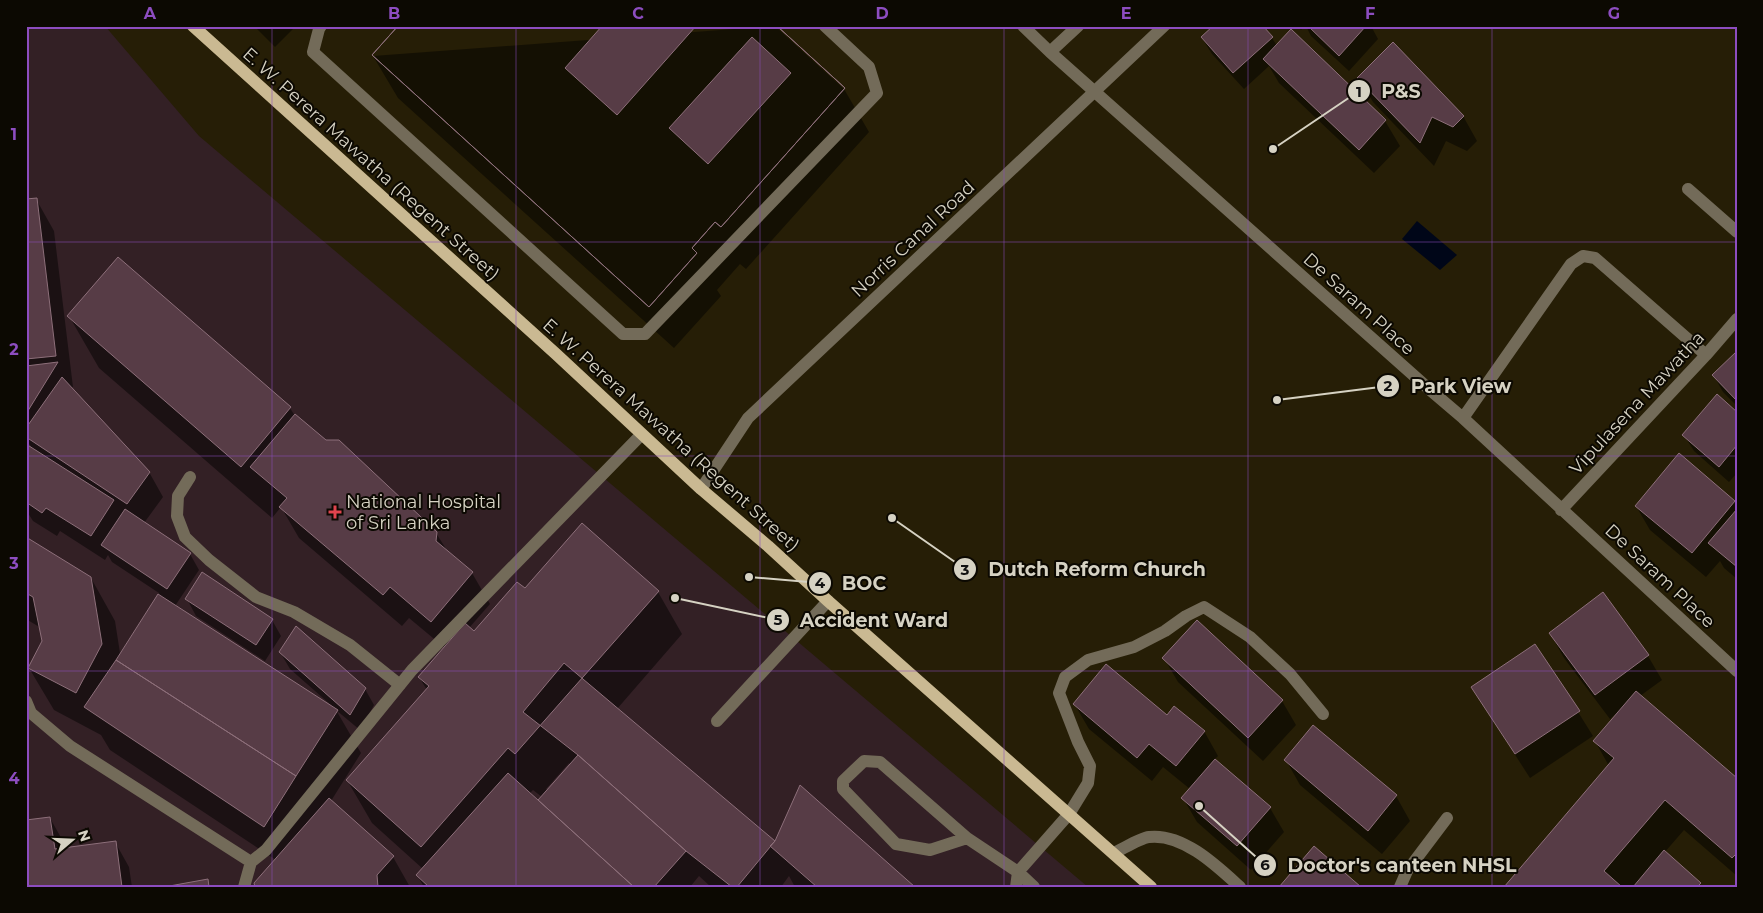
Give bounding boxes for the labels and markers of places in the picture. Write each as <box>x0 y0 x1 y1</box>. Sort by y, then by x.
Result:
callout: P&S <box>1346 74 1431 108</box>
callout: Park View <box>1375 369 1521 403</box>
place label: National Hospital of Sri Lanka <box>346 491 501 534</box>
marker: National Hospital of Sri Lanka <box>328 505 342 519</box>
callout: Dutch Reform Church <box>953 552 1216 586</box>
callout: BOC <box>807 566 896 600</box>
callout: Accident Ward <box>765 603 959 637</box>
callout: Doctor's canteen NHSL <box>1253 848 1526 882</box>

